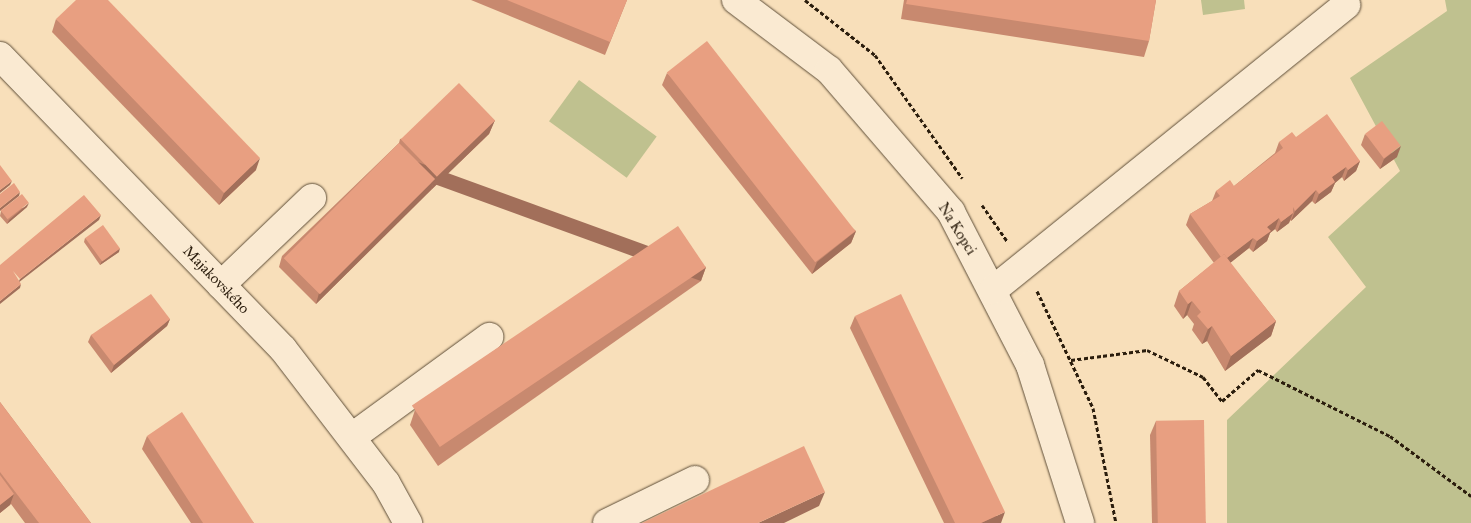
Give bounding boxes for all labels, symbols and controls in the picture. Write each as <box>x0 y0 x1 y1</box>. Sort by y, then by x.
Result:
street label: Na Kopci <box>934 200 980 258</box>
street label: Majakovského <box>179 242 253 318</box>

